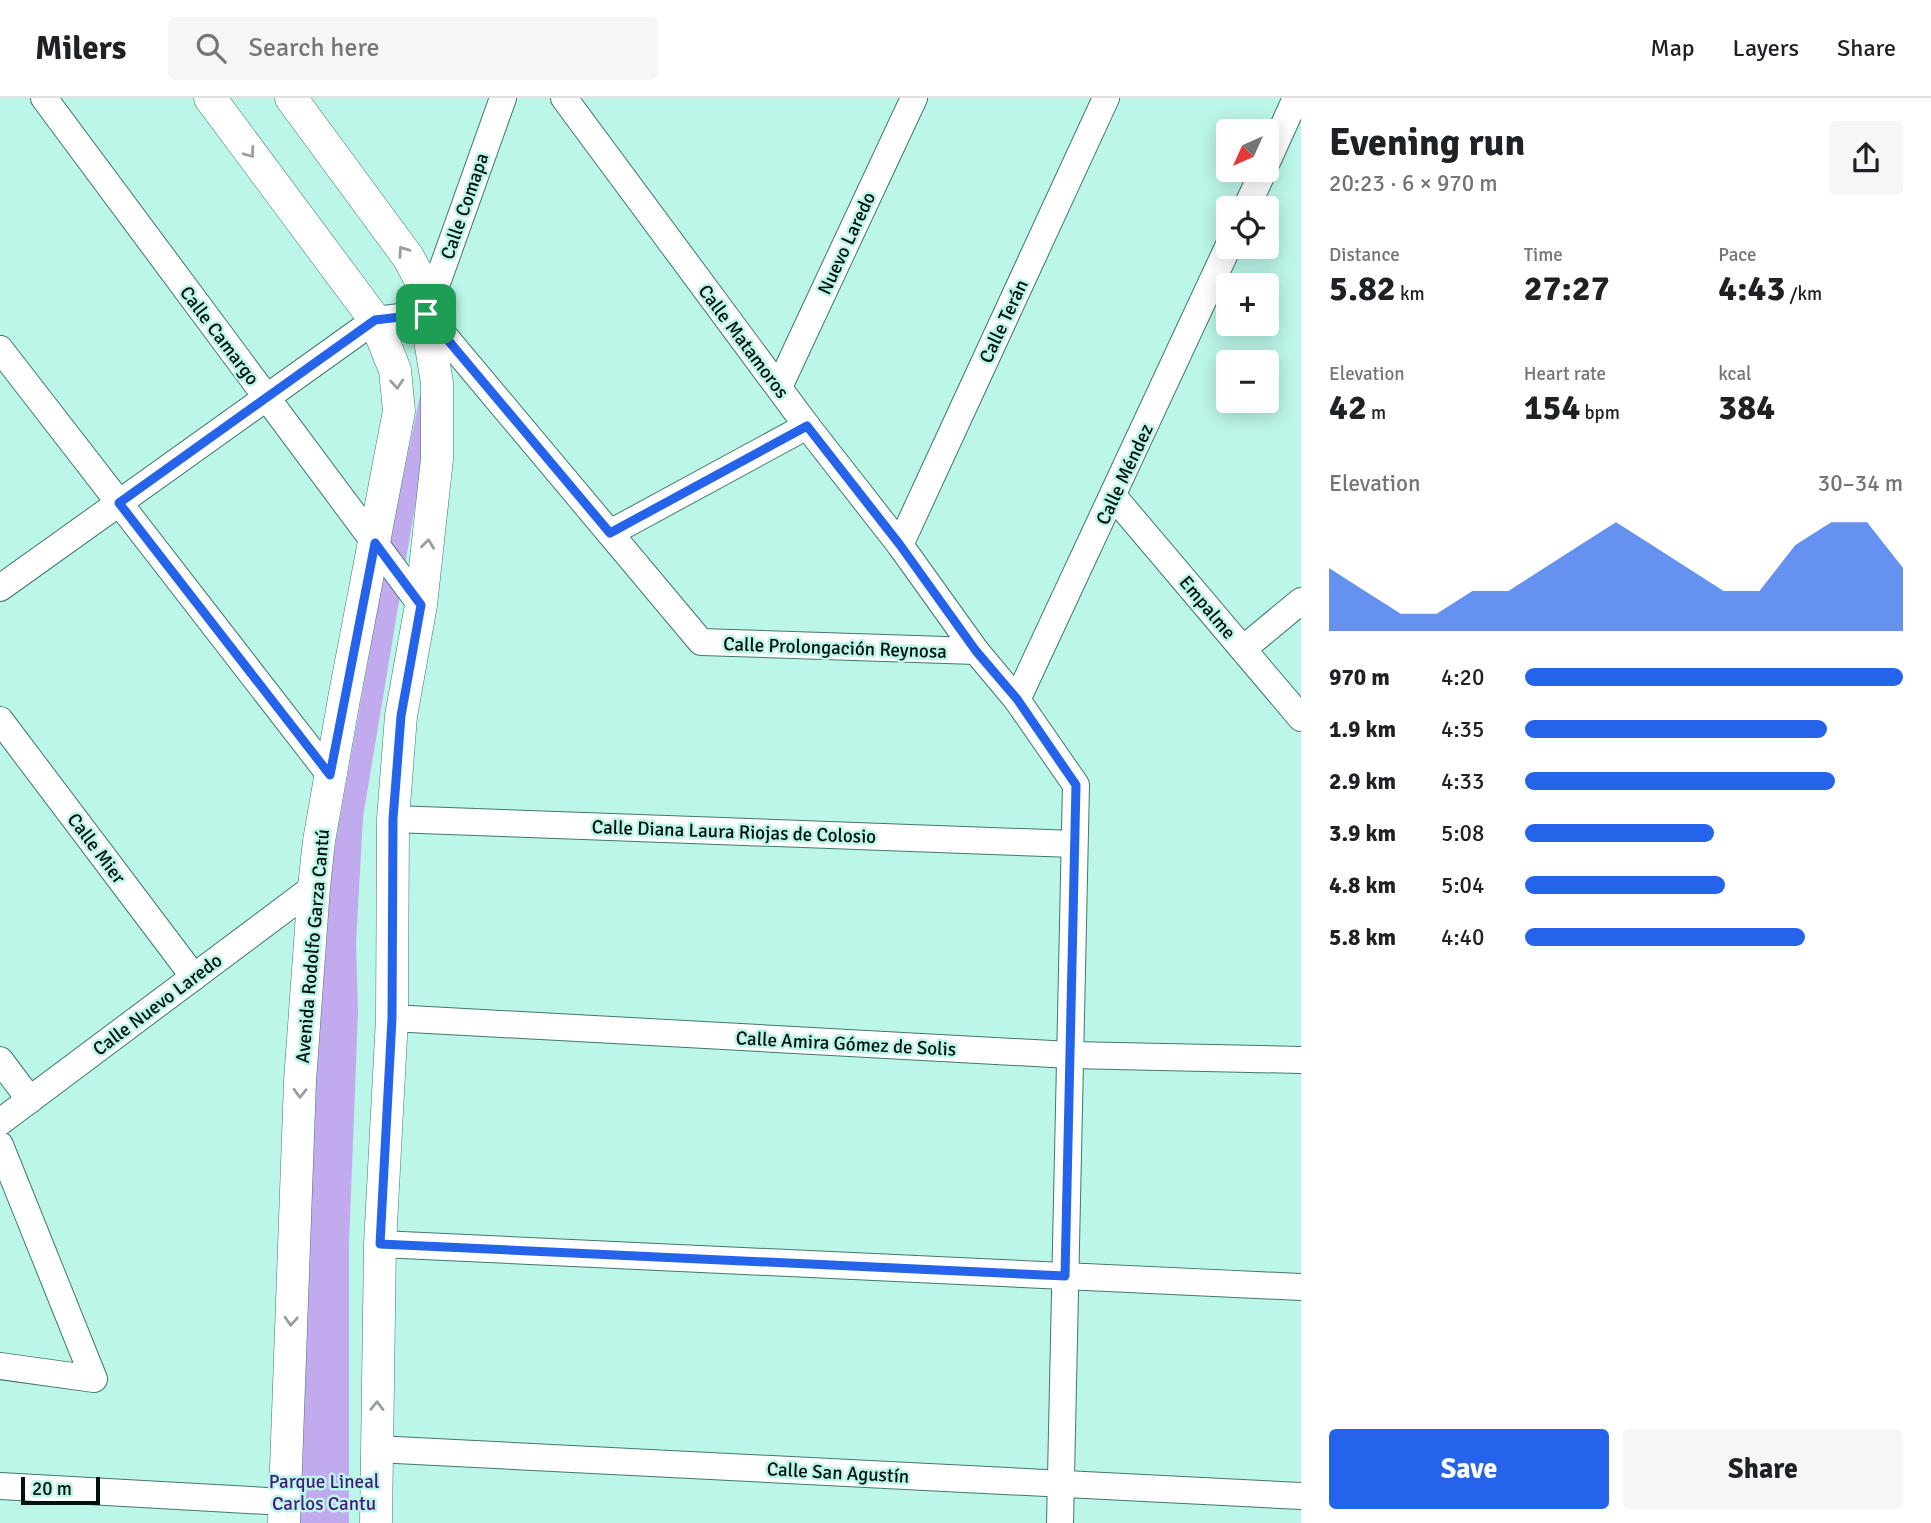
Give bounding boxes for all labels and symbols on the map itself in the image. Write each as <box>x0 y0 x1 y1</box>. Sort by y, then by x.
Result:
north arrow <box>1216 119 1279 182</box>
one-way arrow <box>242 145 255 158</box>
street label: Calle Comapa <box>436 150 494 263</box>
street label: Nuevo Laredo <box>813 188 881 299</box>
one-way arrow <box>399 246 411 259</box>
street label: Calle Terán <box>974 276 1034 367</box>
street label: Calle Matamoros <box>693 280 794 403</box>
street label: Calle Camargo <box>174 281 264 390</box>
pin <box>396 284 456 344</box>
one-way arrow <box>389 379 404 390</box>
street label: Calle Méndez <box>1091 420 1159 529</box>
one-way arrow <box>420 538 435 550</box>
street label: Empalme <box>1174 571 1241 644</box>
street label: Calle Prolongación Reynosa <box>723 632 947 664</box>
street label: Calle Mier <box>62 808 131 889</box>
street label: Calle Diana Laura Riojas de Colosio <box>591 815 877 849</box>
street label: Avenida Rodolfo Garza Cantú <box>291 828 335 1064</box>
street label: Calle Nuevo Laredo <box>88 948 227 1061</box>
street label: Calle Amira Gómez de Solis <box>735 1026 957 1062</box>
one-way arrow <box>292 1089 308 1099</box>
one-way arrow <box>283 1315 298 1326</box>
one-way arrow <box>369 1400 384 1411</box>
street label: Calle San Agustín <box>766 1457 910 1489</box>
park label: Parque Lineal Carlos Cantu <box>269 1470 379 1516</box>
scale bar <box>21 1474 100 1506</box>

